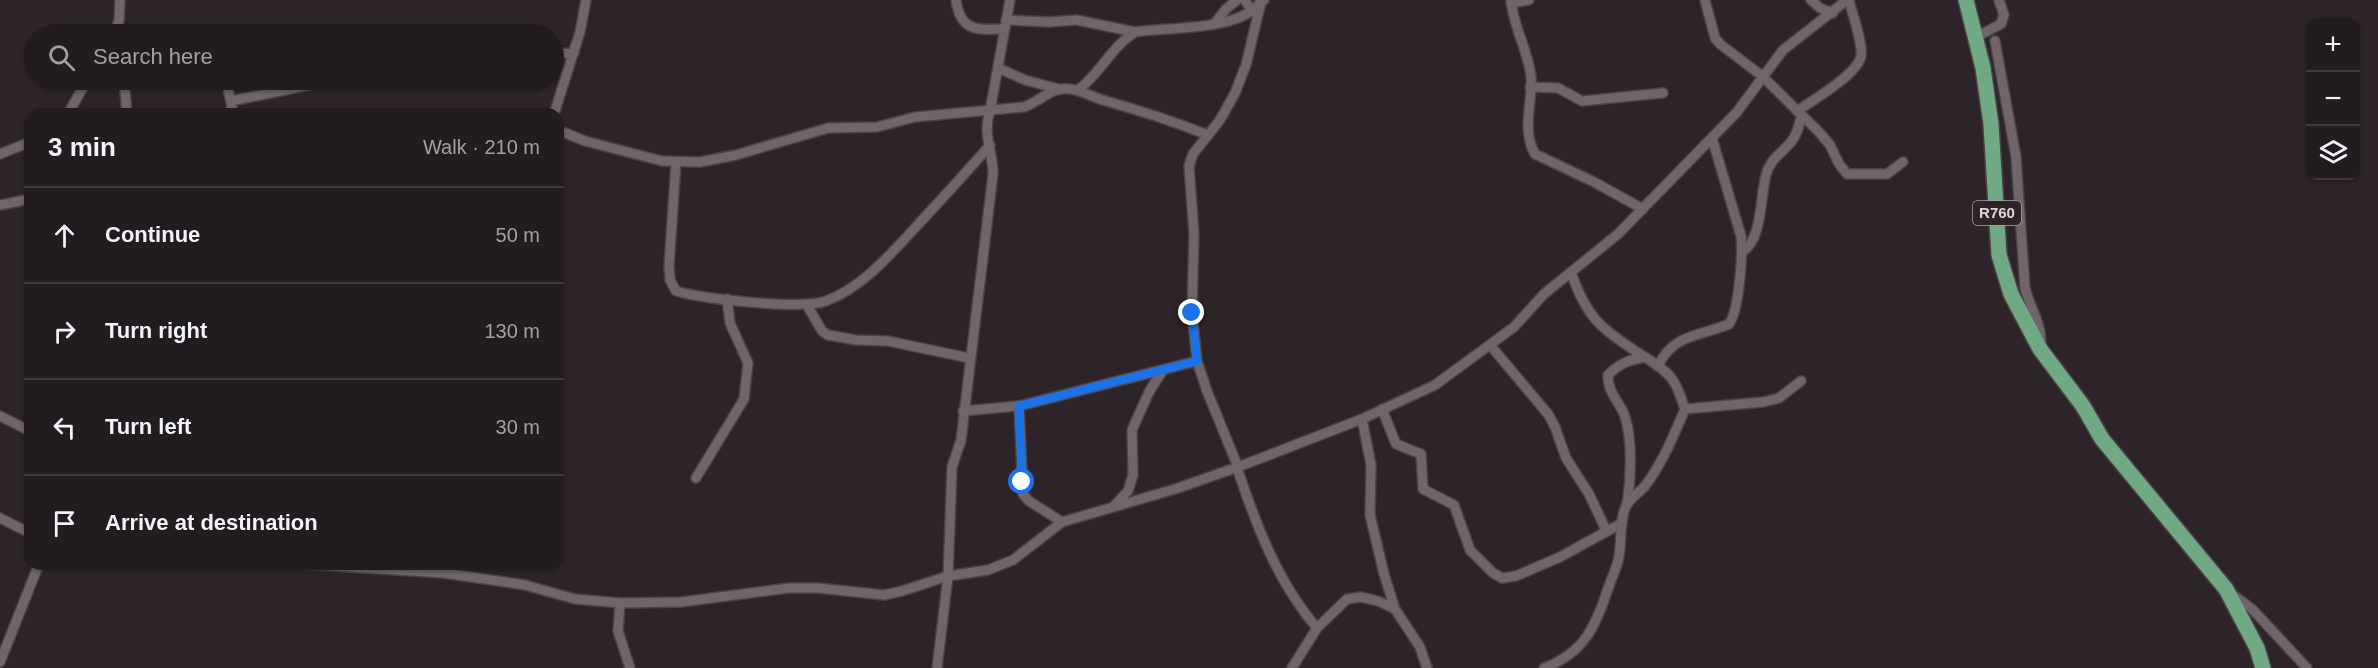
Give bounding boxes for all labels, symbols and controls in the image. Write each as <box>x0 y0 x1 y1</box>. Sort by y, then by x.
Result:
map controls <box>2306 18 2360 180</box>
button: + <box>2306 18 2360 72</box>
search box <box>24 24 564 90</box>
icon: search <box>45 41 78 74</box>
text: Search here <box>93 44 213 69</box>
button: − <box>2306 72 2360 126</box>
button: layers <box>2306 126 2360 180</box>
text: 3 min <box>48 132 116 162</box>
text: Walk · 210 m <box>423 136 540 158</box>
road number: R760 <box>1973 201 2021 225</box>
icon: ahead <box>48 219 81 252</box>
text: Continue <box>105 222 200 247</box>
text: 50 m <box>496 224 540 246</box>
route end <box>1178 299 1204 325</box>
icon: right <box>48 315 81 348</box>
text: Turn right <box>105 318 207 343</box>
text: 130 m <box>484 320 540 342</box>
icon: left <box>48 411 81 444</box>
text: Turn left <box>105 414 191 439</box>
text: 30 m <box>496 416 540 438</box>
route start <box>1008 468 1034 494</box>
icon: arrive <box>48 507 81 540</box>
text: Arrive at destination <box>105 510 318 535</box>

